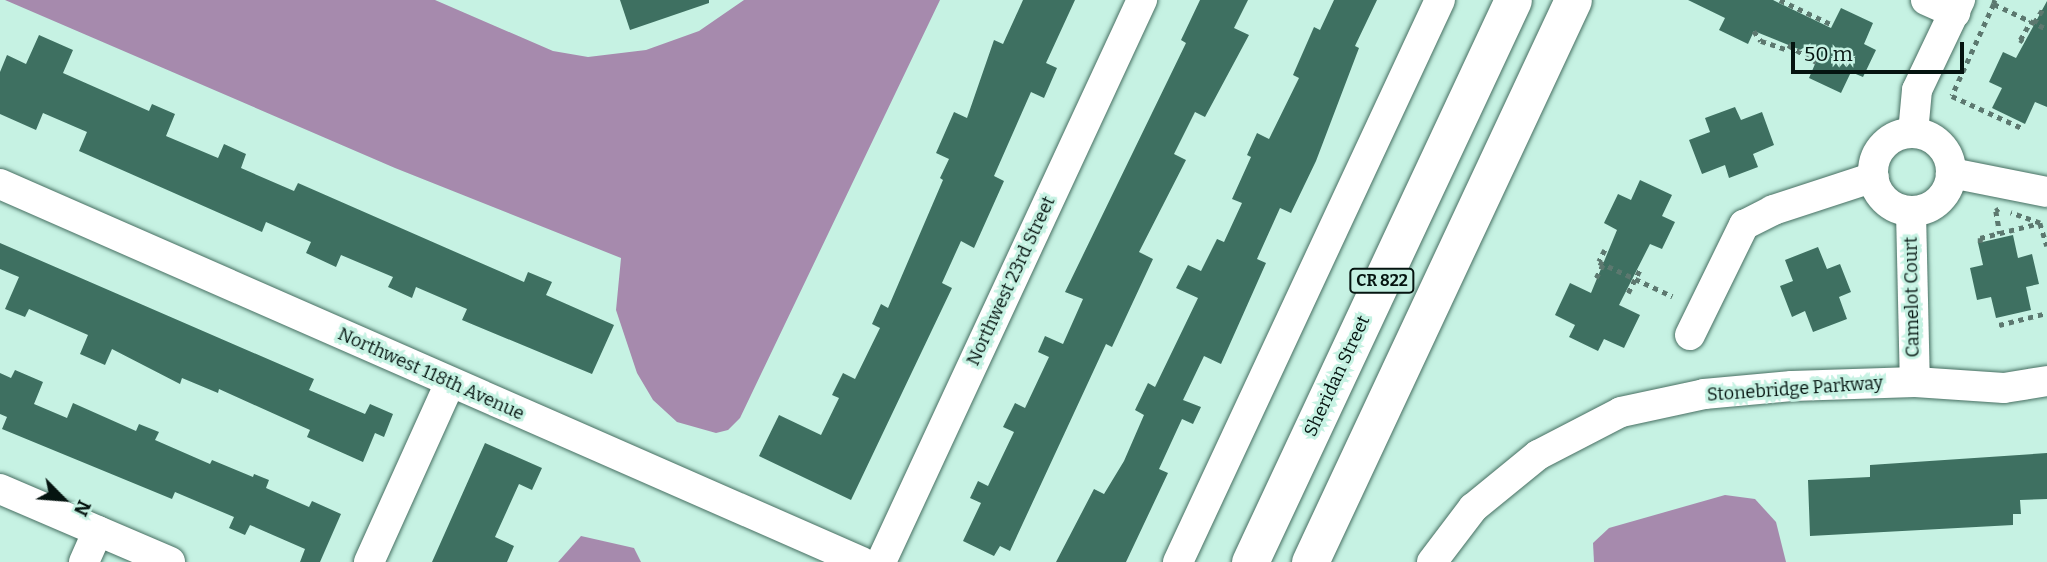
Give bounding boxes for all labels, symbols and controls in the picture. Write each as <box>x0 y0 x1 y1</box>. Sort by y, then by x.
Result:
scale bar <box>1795 28 1968 72</box>
text: 50 m <box>1804 41 1853 67</box>
street label: Northwest 23rd Street <box>962 193 1060 369</box>
street label: Camelot Court <box>1900 236 1924 358</box>
road number: CR 822 <box>1349 268 1415 294</box>
street label: Sheridan Street <box>1300 312 1374 440</box>
street label: Northwest 118th Avenue <box>335 323 527 425</box>
street label: Stonebridge Parkway <box>1706 372 1884 406</box>
north arrow <box>28 464 98 534</box>
text: N <box>69 497 96 520</box>

